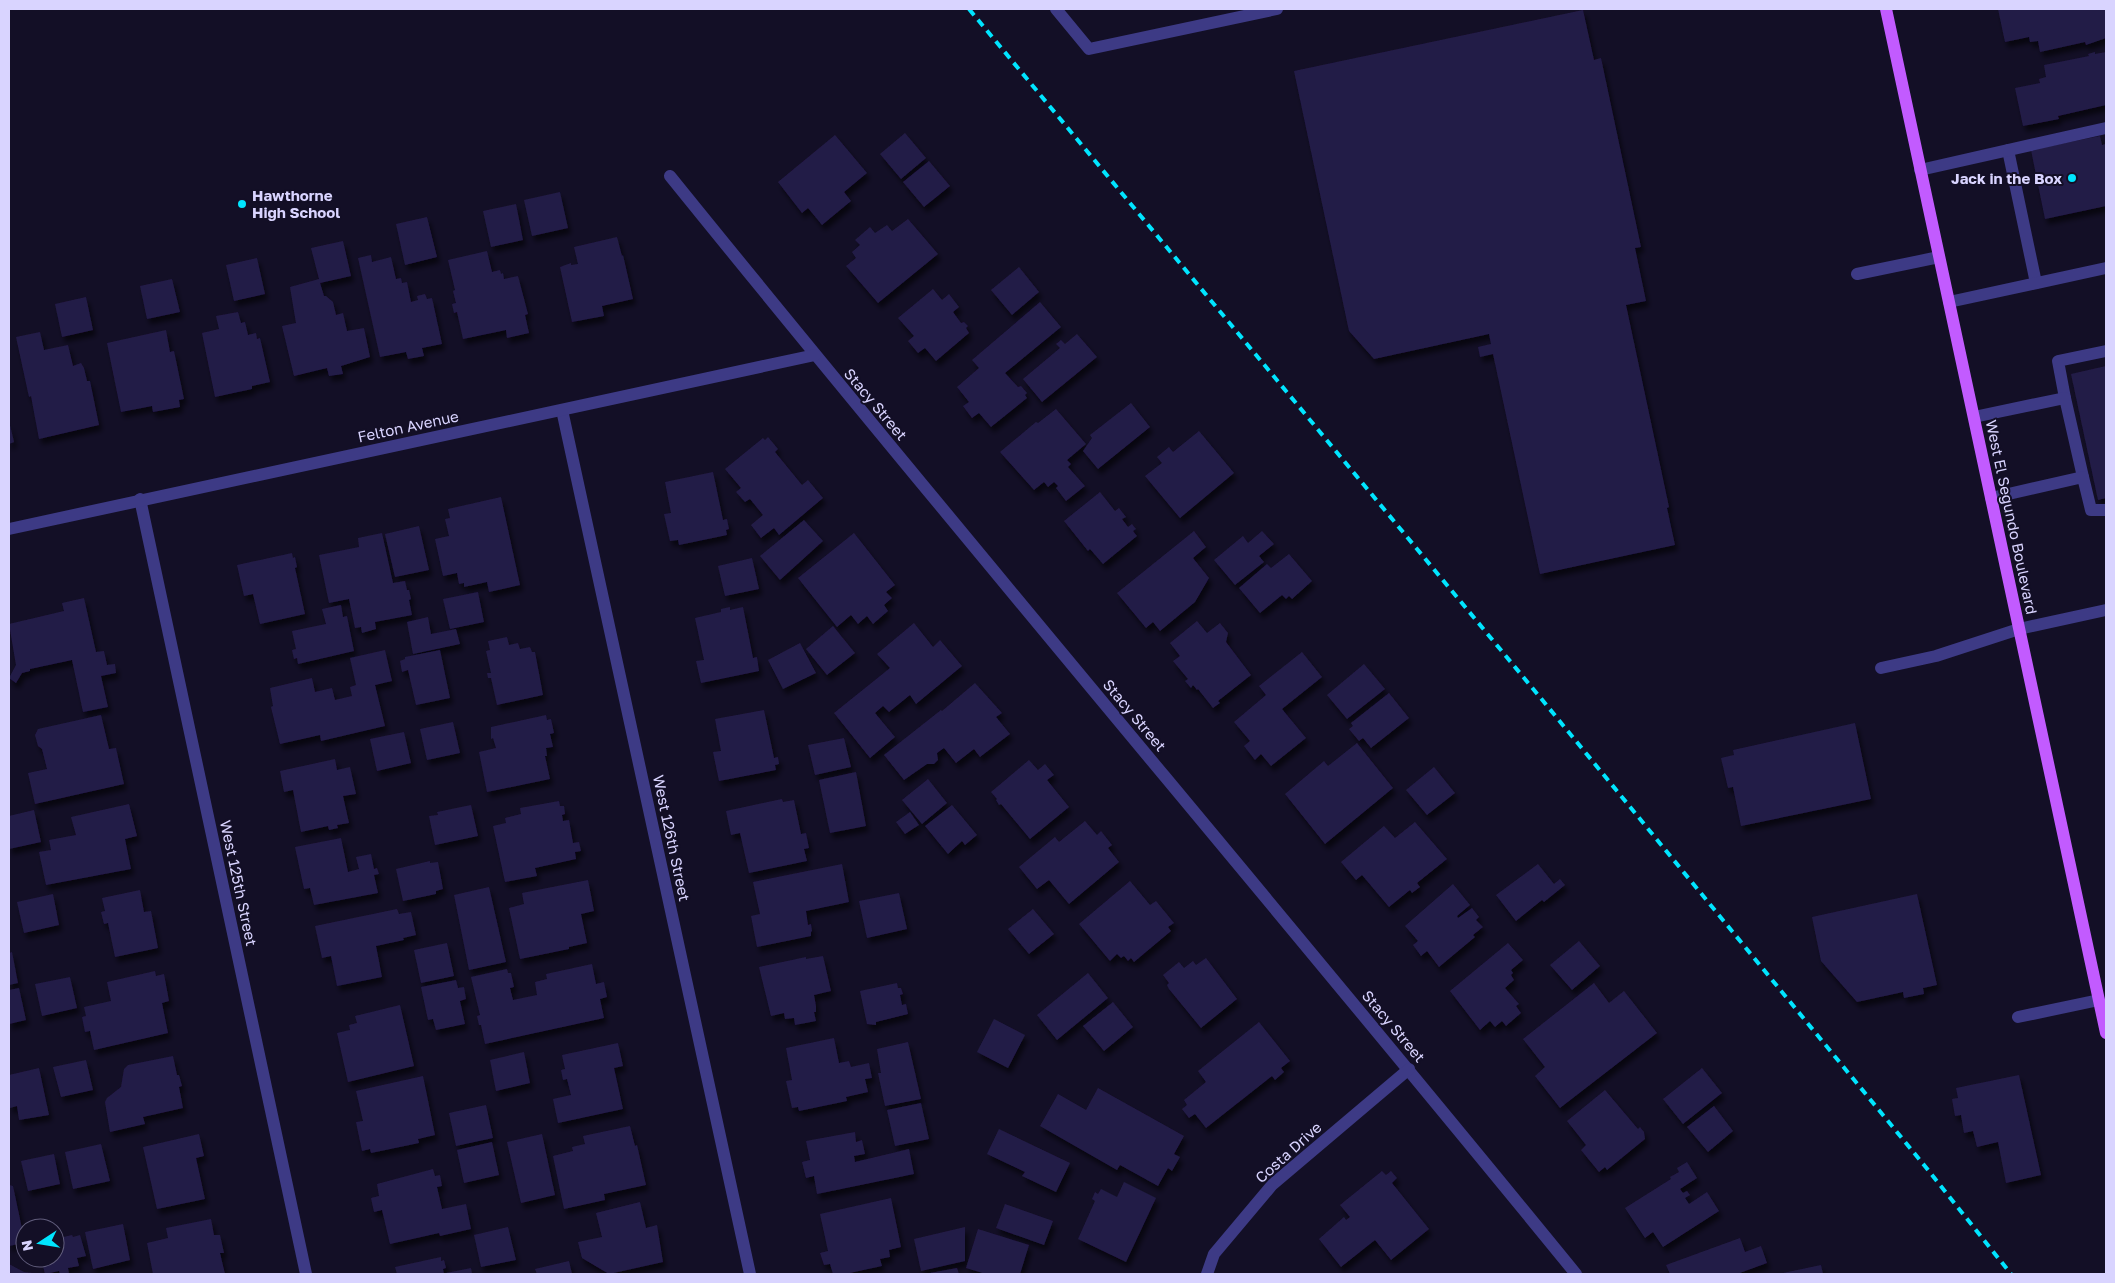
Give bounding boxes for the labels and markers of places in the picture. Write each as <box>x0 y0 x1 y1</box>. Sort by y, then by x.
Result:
place label: Jack in the Box <box>1951 169 2062 187</box>
marker: Jack in the Box <box>2066 172 2078 184</box>
place label: Hawthorne High School <box>252 186 340 221</box>
marker: Hawthorne High School <box>236 198 248 210</box>

